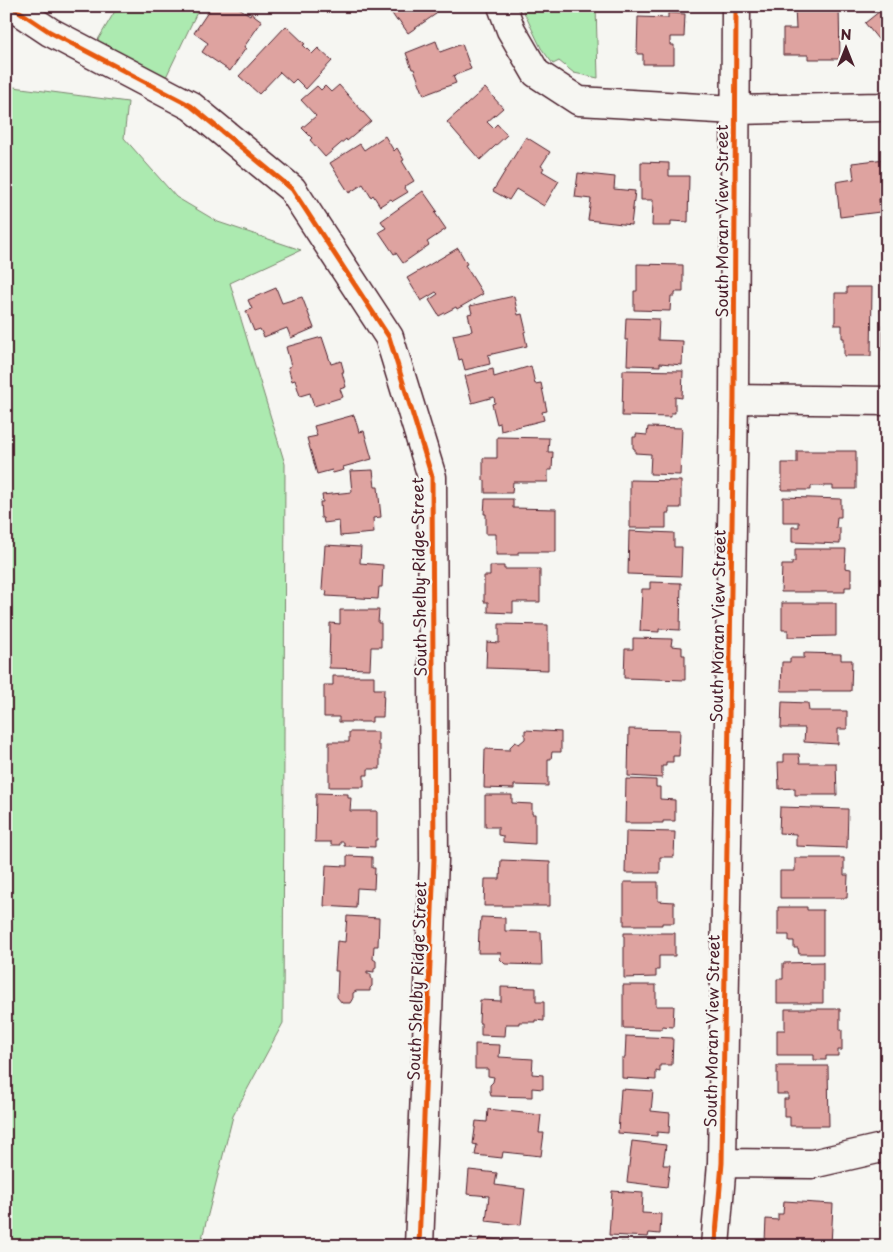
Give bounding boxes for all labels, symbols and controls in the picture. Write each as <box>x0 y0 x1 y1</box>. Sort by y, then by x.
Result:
north arrow <box>820 22 870 72</box>
text: N <box>840 24 852 45</box>
street label: South Moran View Street <box>709 124 733 318</box>
street label: South Shelby Ridge Street <box>404 477 432 677</box>
street label: South Moran View Street <box>703 529 731 723</box>
street label: South Shelby Ridge Street <box>401 881 431 1081</box>
street label: South Moran View Street <box>697 934 725 1128</box>

